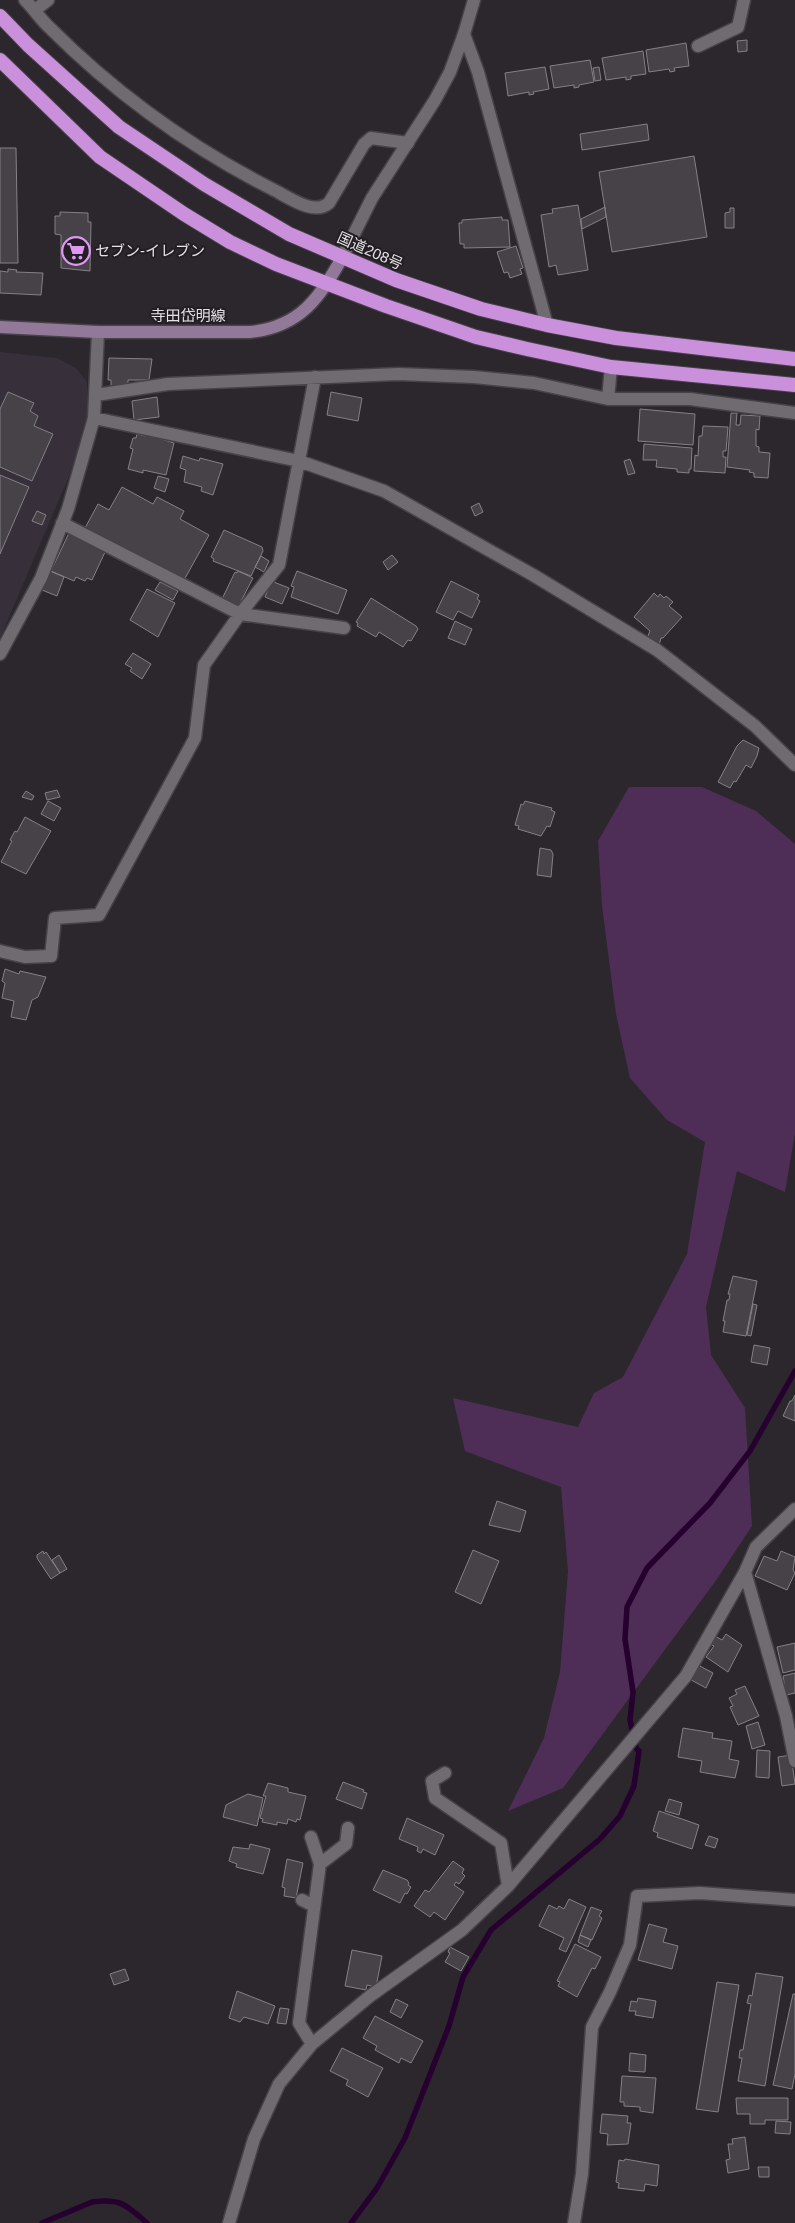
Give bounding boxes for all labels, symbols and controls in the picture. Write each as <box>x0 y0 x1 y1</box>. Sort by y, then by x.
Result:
street label: 国道208号 <box>335 229 406 273</box>
supermarket icon: セブン-イレブン <box>61 236 91 266</box>
place label: セブン-イレブン <box>95 242 205 259</box>
street label: 寺田岱明線 <box>150 307 226 324</box>

